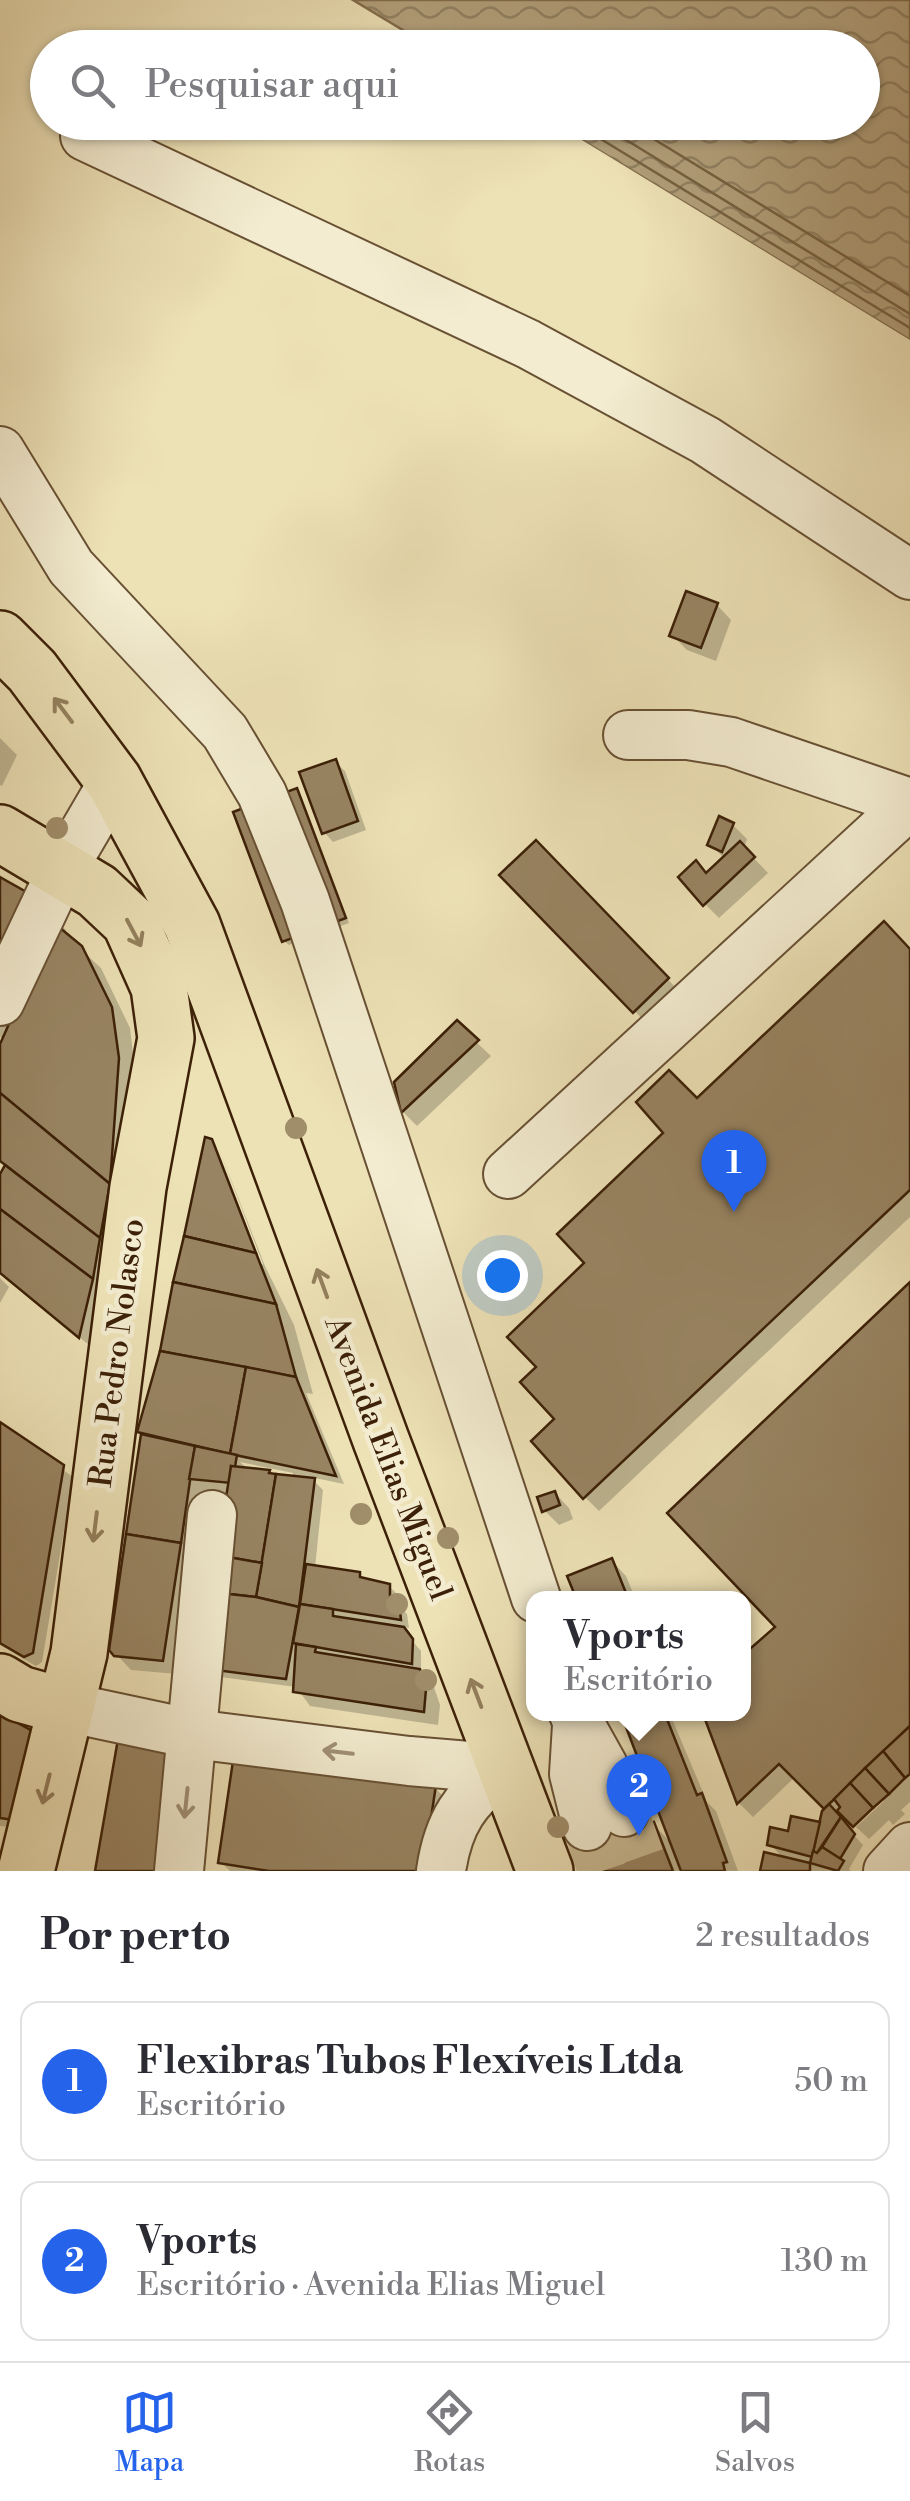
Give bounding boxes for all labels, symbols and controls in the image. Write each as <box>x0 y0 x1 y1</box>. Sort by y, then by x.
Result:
search box <box>30 30 880 140</box>
icon: search <box>65 58 120 113</box>
text: Pesquisar aqui <box>145 62 399 109</box>
one-way arrow <box>53 697 74 724</box>
one-way arrow <box>125 918 144 947</box>
pin: 1 <box>702 1130 766 1212</box>
street label: Rua Pedro Nolasco <box>81 1216 153 1490</box>
your location <box>477 1250 528 1301</box>
one-way arrow <box>312 1268 330 1299</box>
street label: Avenida Elias Miguel <box>315 1309 461 1606</box>
one-way arrow <box>85 1510 104 1542</box>
popup <box>526 1591 751 1721</box>
text: Vports <box>564 1613 684 1660</box>
text: Escritório <box>564 1660 713 1700</box>
one-way arrow <box>466 1678 484 1709</box>
one-way arrow <box>323 1742 355 1761</box>
pin: 2 <box>606 1754 672 1836</box>
one-way arrow <box>36 1773 55 1804</box>
one-way arrow <box>176 1786 195 1818</box>
text: Por perto <box>40 1910 231 1963</box>
text: 2 resultados <box>696 1916 870 1956</box>
text: Flexibras Tubos Flexíveis Ltda <box>137 2038 683 2085</box>
text: 1 <box>67 2061 82 2101</box>
text: 50 m <box>795 2061 868 2101</box>
text: Escritório <box>137 2085 286 2125</box>
text: Vports <box>137 2218 257 2265</box>
text: 2 <box>64 2241 85 2281</box>
text: 130 m <box>781 2241 868 2281</box>
text: Escritório · Avenida Elias Miguel <box>137 2265 605 2305</box>
tab: Mapa <box>115 2385 184 2480</box>
tab: Rotas <box>414 2385 485 2480</box>
tab: Salvos <box>715 2385 795 2480</box>

